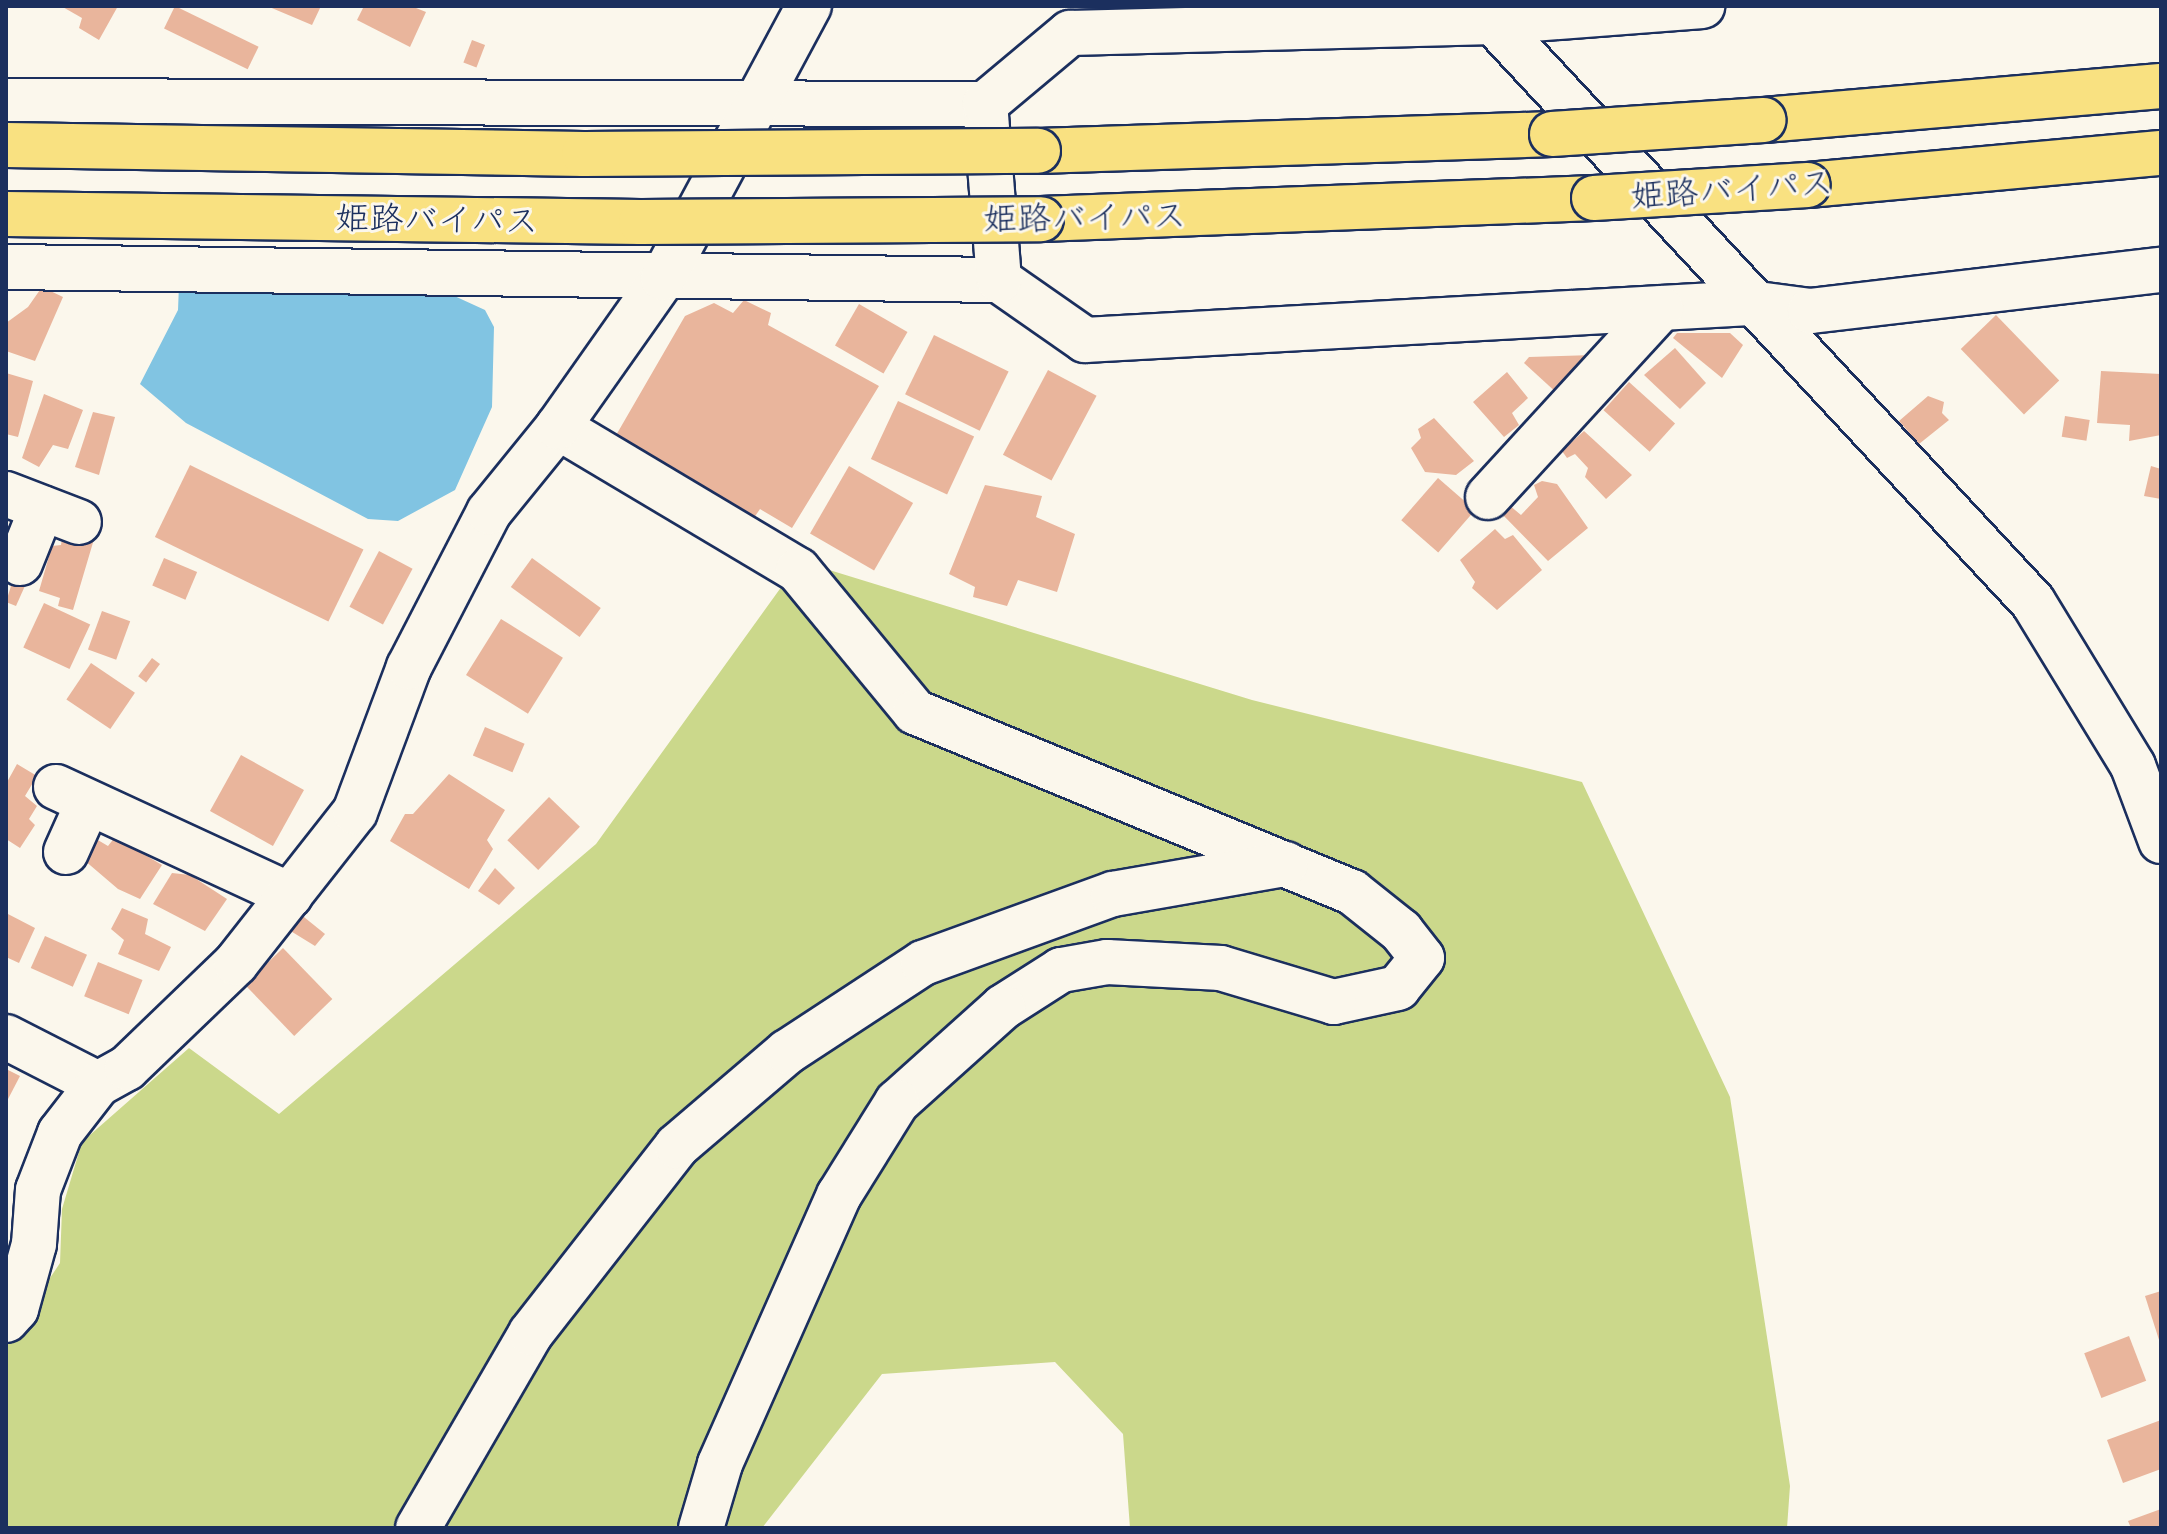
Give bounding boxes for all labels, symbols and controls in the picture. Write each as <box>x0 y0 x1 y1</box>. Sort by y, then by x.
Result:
street label: 姫路バイパス <box>1629 162 1835 216</box>
street label: 姫路バイパス <box>983 195 1187 239</box>
street label: 姫路バイパス <box>335 197 539 241</box>

